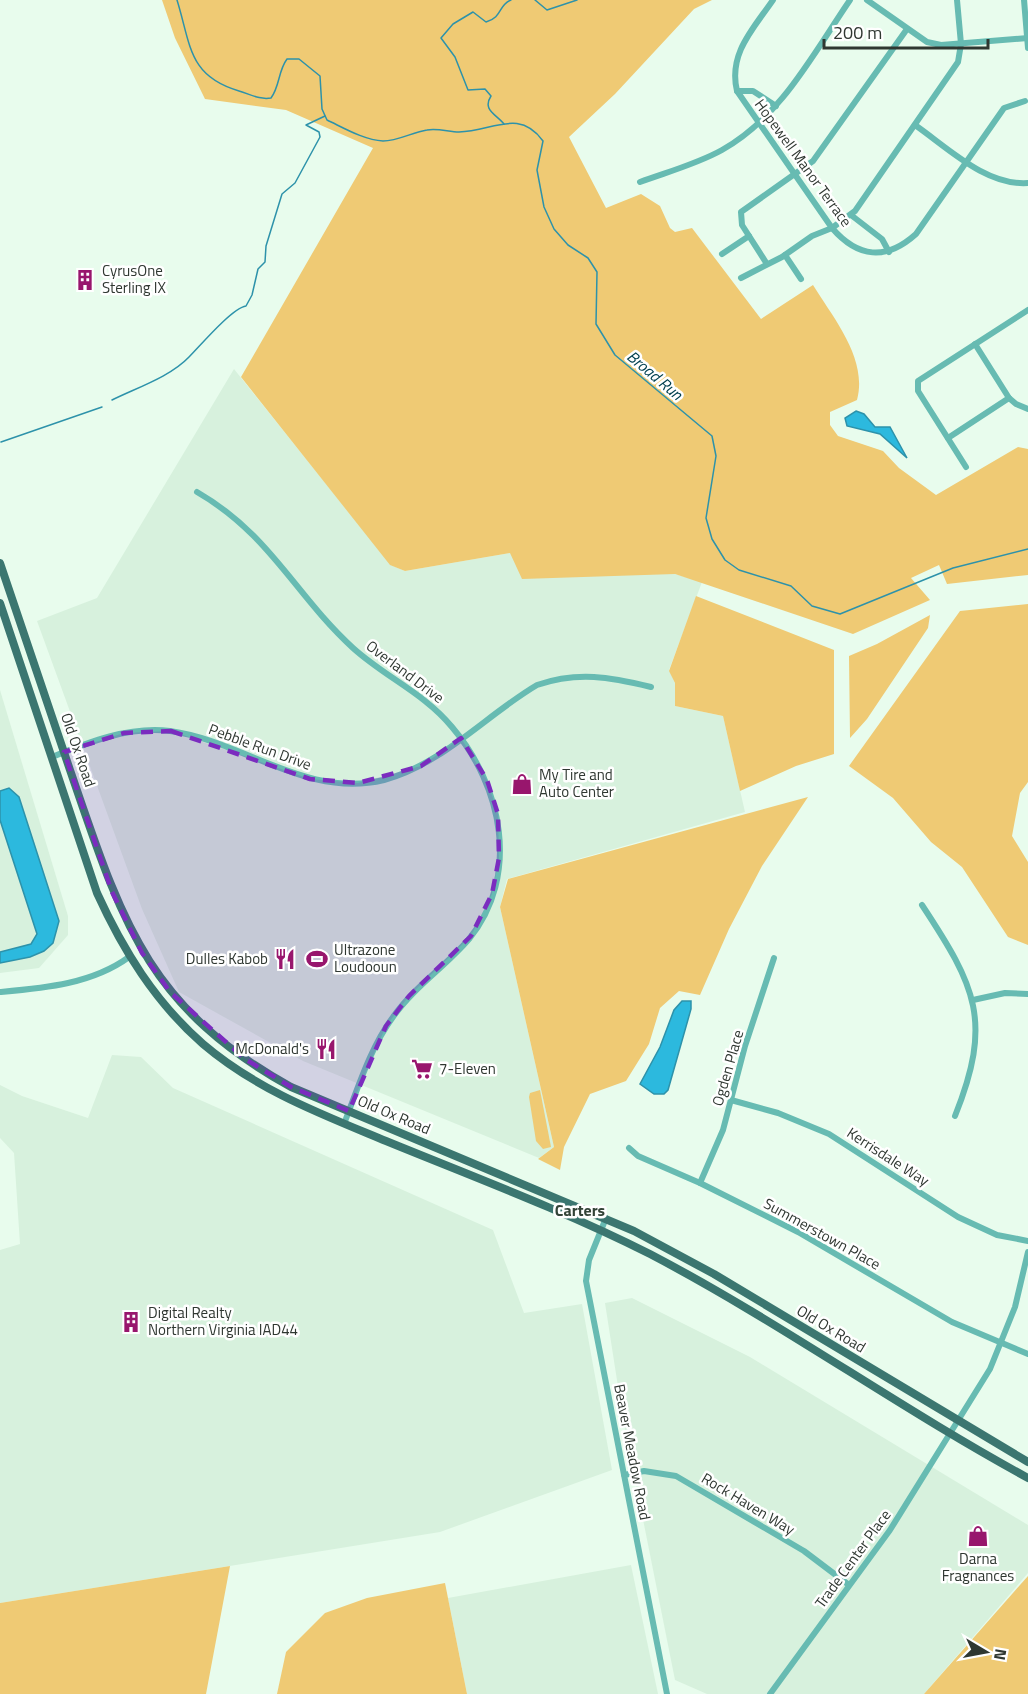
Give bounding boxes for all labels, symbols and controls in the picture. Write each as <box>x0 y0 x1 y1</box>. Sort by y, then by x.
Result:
scale bar <box>824 12 988 50</box>
text: 200 m <box>833 19 882 46</box>
street label: Hopewell Manor Terrace <box>749 94 858 231</box>
place label: CyrusOne Sterling IX <box>102 259 167 299</box>
building icon: CyrusOne Sterling IX <box>73 268 97 292</box>
water label: Broad Run <box>622 344 689 406</box>
street label: Overland Drive <box>361 634 449 709</box>
street label: Old Ox Road <box>55 710 102 790</box>
street label: Pebble Run Drive <box>206 717 315 776</box>
place label: My Tire and Auto Center <box>539 763 614 803</box>
shop icon: My Tire and Auto Center <box>510 772 534 796</box>
place label: Ultrazone Loudooun <box>334 938 397 978</box>
place label: Dulles Kabob <box>186 947 268 970</box>
restaurant icon: Dulles Kabob <box>273 947 297 971</box>
sports icon: Ultrazone Loudooun <box>305 947 329 971</box>
street label: Ogden Place <box>706 1027 749 1109</box>
place label: McDonald's <box>235 1037 309 1060</box>
restaurant icon: McDonald's <box>314 1037 338 1061</box>
supermarket icon: 7-Eleven <box>410 1057 434 1081</box>
place label: 7-Eleven <box>439 1057 496 1080</box>
street label: Old Ox Road <box>354 1089 434 1140</box>
street label: Kerrisdale Way <box>843 1121 934 1192</box>
street label: Summerstown Place <box>760 1192 885 1275</box>
district label: Carters <box>555 1198 605 1222</box>
street label: Old Ox Road <box>792 1299 870 1358</box>
place label: Digital Realty Northern Virginia IAD44 <box>148 1301 298 1341</box>
building icon: Digital Realty Northern Virginia IAD44 <box>119 1310 143 1334</box>
street label: Beaver Meadow Road <box>608 1382 657 1522</box>
street label: Rock Haven Way <box>697 1467 799 1541</box>
street label: Trade Center Place <box>809 1505 896 1613</box>
shop icon: Darna Fragnances <box>966 1524 990 1548</box>
place label: Darna Fragnances <box>942 1547 1014 1587</box>
north arrow <box>956 1622 1016 1682</box>
text: N <box>988 1647 1014 1662</box>

